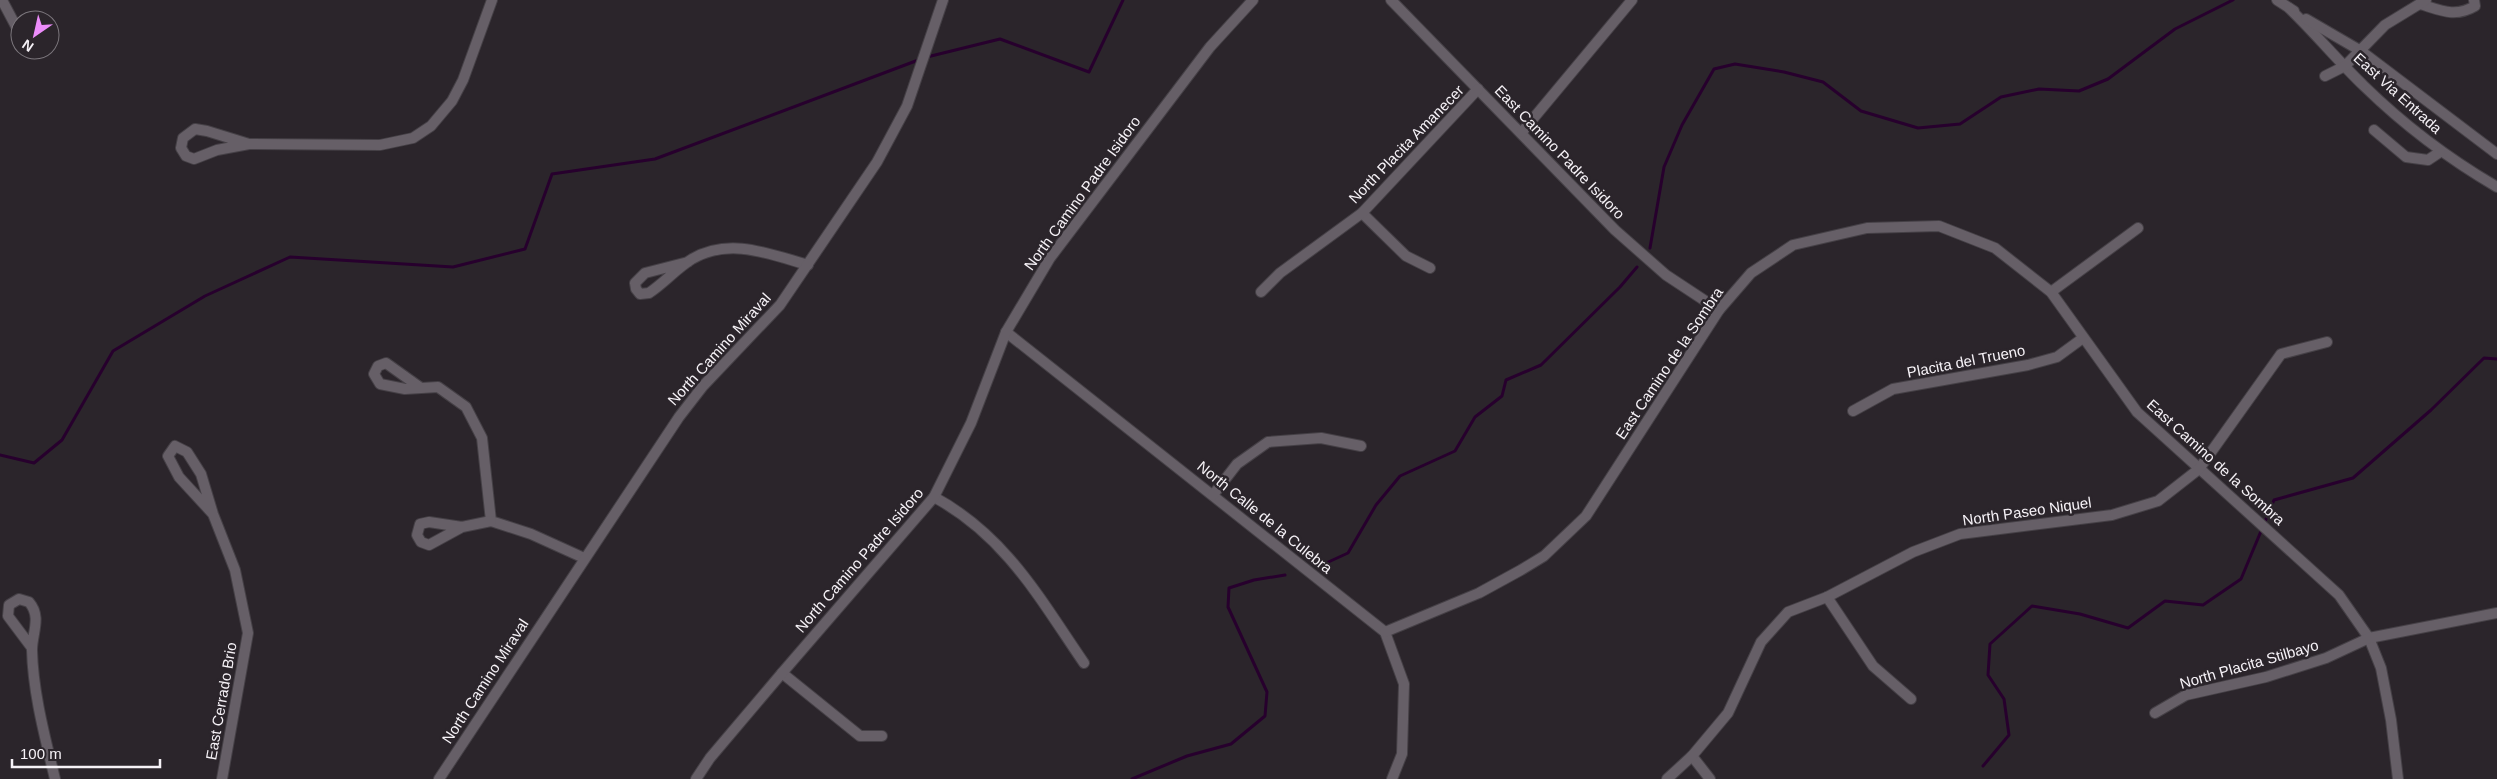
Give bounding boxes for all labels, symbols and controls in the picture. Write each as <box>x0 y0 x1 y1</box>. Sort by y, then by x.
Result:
north arrow <box>10 10 60 60</box>
text: N <box>19 36 36 55</box>
street label: East Via Entrada <box>2351 49 2446 137</box>
street label: North Placita Amanecer <box>1345 81 1467 207</box>
street label: East Camino Padre Isidoro <box>1492 82 1628 222</box>
street label: North Camino Padre Isidoro <box>1020 113 1144 273</box>
street label: East Camino de la Sombra <box>1612 283 1727 442</box>
street label: North Camino Miraval <box>664 289 774 409</box>
street label: Placita del Trueno <box>1905 341 2027 381</box>
street label: East Camino de la Sombra <box>2144 396 2289 529</box>
street label: North Calle de la Culebra <box>1194 457 1336 577</box>
street label: North Camino Padre Isidoro <box>792 484 926 636</box>
street label: North Paseo Niquel <box>1961 494 2093 528</box>
street label: North Camino Miraval <box>438 616 532 746</box>
street label: North Placita Stilbayo <box>2178 636 2320 692</box>
street label: East Cerrado Brio <box>202 641 240 761</box>
scale bar <box>12 736 160 768</box>
text: 100 m <box>20 745 62 762</box>

